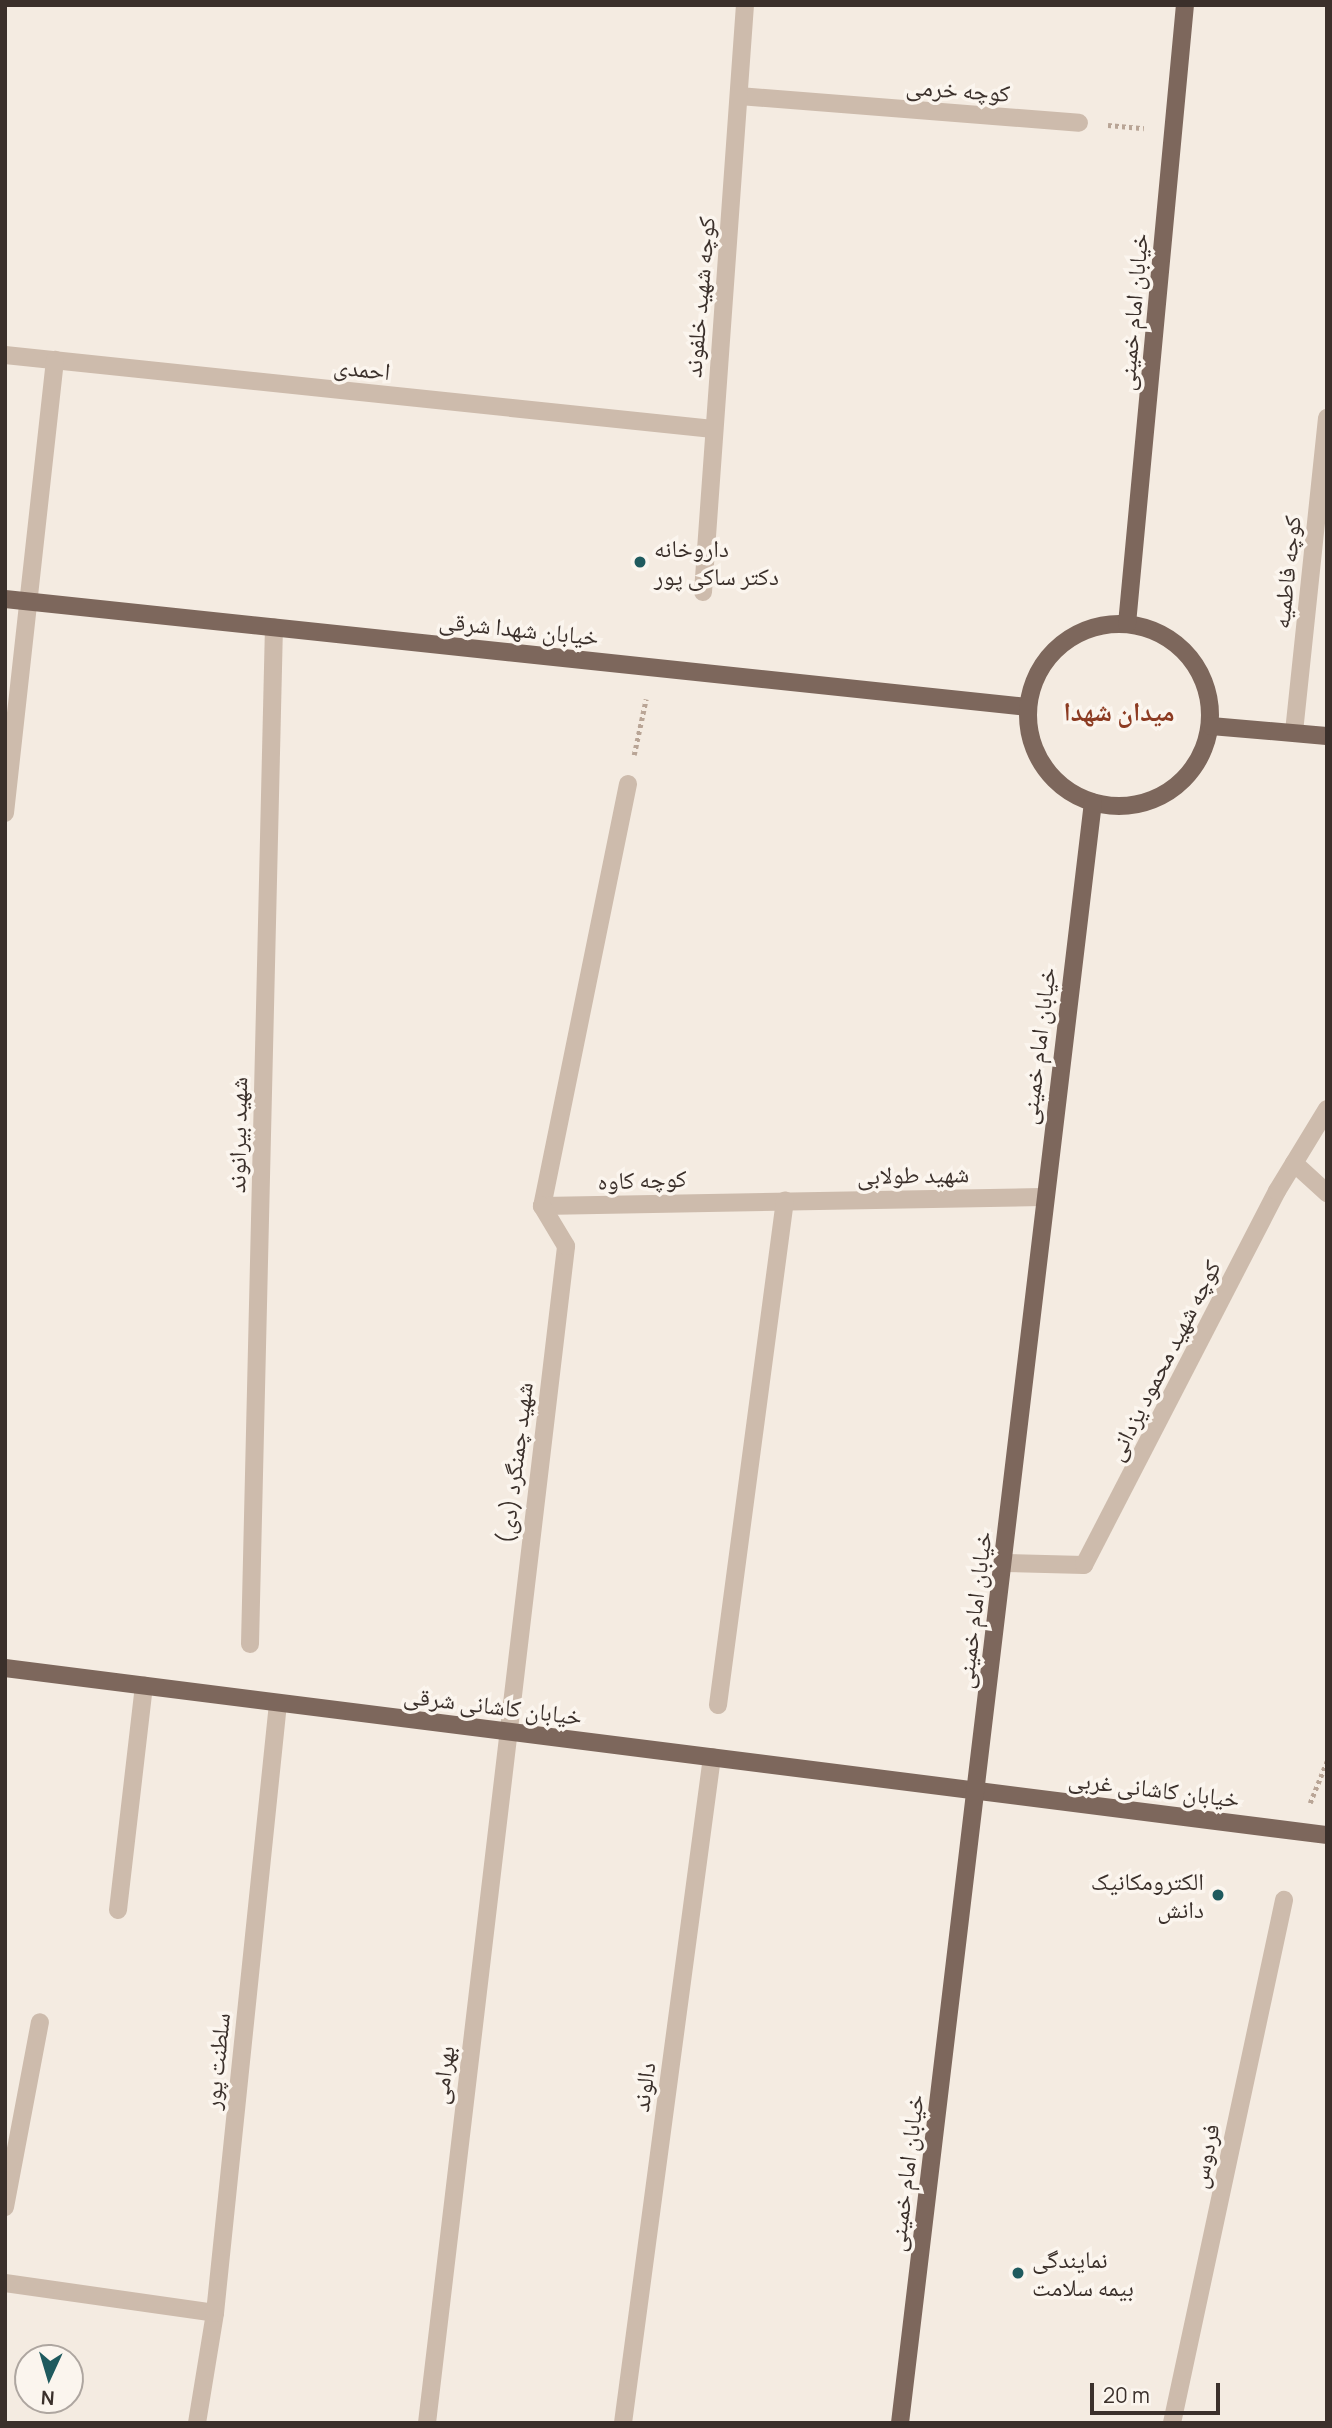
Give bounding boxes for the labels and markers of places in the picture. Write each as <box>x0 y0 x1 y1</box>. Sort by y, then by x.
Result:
place label: داروخانه دکتر ساکی پور <box>654 534 779 590</box>
marker: داروخانه دکتر ساکی پور <box>632 554 648 570</box>
place label: الکترومکانیک دانش <box>1091 1867 1204 1923</box>
marker: الکترومکانیک دانش <box>1210 1887 1226 1903</box>
place label: نمایندگی بیمه سلامت <box>1032 2245 1134 2301</box>
marker: نمایندگی بیمه سلامت <box>1010 2265 1026 2281</box>

